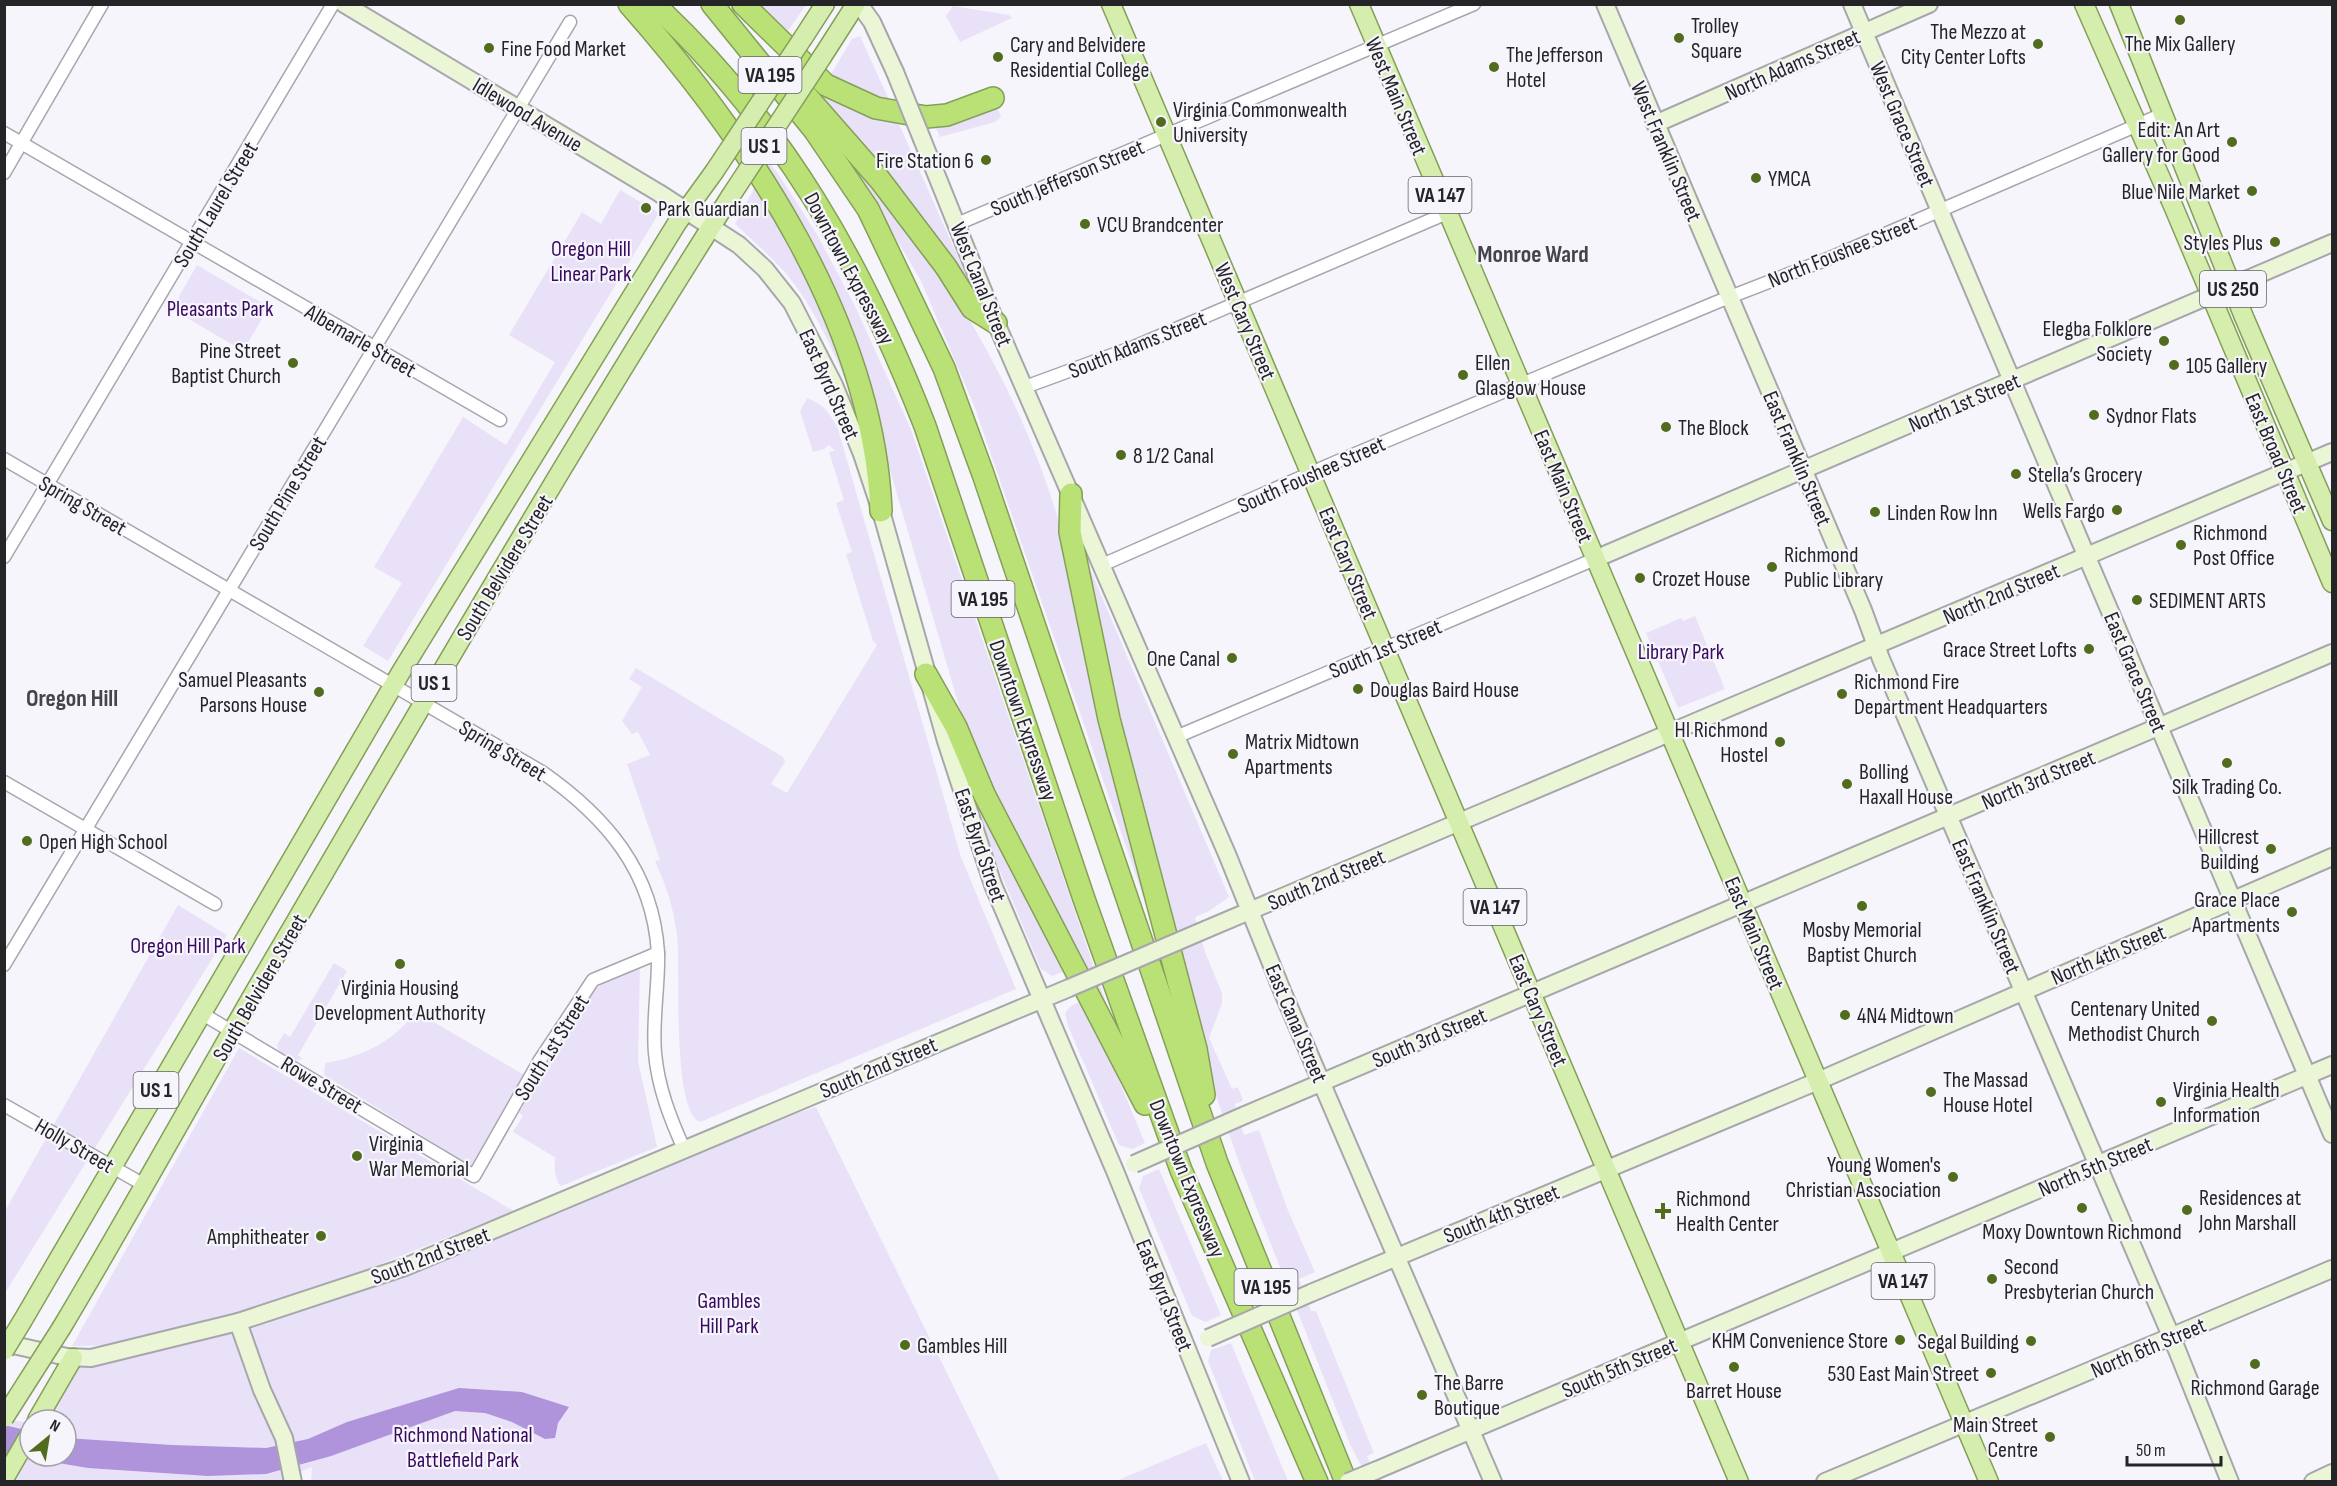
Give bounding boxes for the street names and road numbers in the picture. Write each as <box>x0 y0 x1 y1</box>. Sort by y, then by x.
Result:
street label: North Adams Street <box>1721 23 1865 107</box>
street label: West Main Street <box>1359 33 1433 160</box>
road number: VA 195 <box>738 57 802 93</box>
street label: West Grace Street <box>1863 58 1940 192</box>
street label: Idlewood Avenue <box>467 72 587 159</box>
street label: West Franklin Street <box>1624 78 1707 226</box>
road number: US 1 <box>742 128 786 164</box>
street label: South Jefferson Street <box>987 134 1149 223</box>
street label: South Laurel Street <box>168 137 265 273</box>
road number: VA 147 <box>1408 177 1472 213</box>
street label: Downtown Expressway <box>797 188 900 350</box>
street label: North Foushee Street <box>1764 210 1921 294</box>
street label: West Canal Street <box>943 219 1018 351</box>
street label: West Cary Street <box>1208 259 1281 384</box>
road number: US 250 <box>2200 271 2266 307</box>
street label: Albemarle Street <box>299 298 421 384</box>
street label: South Adams Street <box>1065 305 1211 385</box>
street label: East Byrd Street <box>792 325 865 444</box>
street label: North 1st Street <box>1905 368 2025 439</box>
street label: East Franklin Street <box>1756 387 1837 530</box>
street label: East Broad Street <box>2238 390 2313 518</box>
street label: East Main Street <box>1527 426 1599 547</box>
street label: South Pine Street <box>244 431 333 556</box>
street label: South Foushee Street <box>1234 431 1390 520</box>
street label: Spring Street <box>33 470 131 542</box>
street label: South Belvidere Street <box>451 490 560 646</box>
street label: East Cary Street <box>1312 504 1383 624</box>
street label: North 2nd Street <box>1939 558 2064 631</box>
road number: VA 195 <box>952 581 1014 617</box>
street label: East Grace Street <box>2097 608 2172 737</box>
street label: South 1st Street <box>1325 613 1446 685</box>
street label: Downtown Expressway <box>982 637 1063 805</box>
road number: US 1 <box>412 665 456 701</box>
street label: Spring Street <box>454 715 551 788</box>
street label: North 3rd Street <box>1978 744 2100 816</box>
street label: East Byrd Street <box>948 785 1012 906</box>
street label: East Franklin Street <box>1945 835 2026 978</box>
street label: South 2nd Street <box>1264 843 1390 917</box>
street label: East Main Street <box>1718 873 1790 994</box>
road number: VA 147 <box>1464 889 1526 925</box>
street label: South Belvidere Street <box>207 909 313 1066</box>
street label: North 4th Street <box>2047 919 2170 992</box>
street label: East Cary Street <box>1502 951 1573 1071</box>
street label: East Canal Street <box>1259 960 1333 1087</box>
street label: South 1st Street <box>509 990 596 1106</box>
street label: South 3rd Street <box>1368 1002 1491 1075</box>
street label: South 2nd Street <box>816 1031 942 1105</box>
street label: Rowe Street <box>276 1051 367 1120</box>
road number: US 1 <box>134 1072 178 1108</box>
street label: Downtown Expressway <box>1143 1095 1231 1262</box>
street label: Holly Street <box>30 1113 119 1180</box>
street label: North 5th Street <box>2034 1131 2157 1204</box>
street label: South 4th Street <box>1440 1179 1564 1250</box>
street label: South 2nd Street <box>367 1221 494 1291</box>
street label: East Byrd Street <box>1129 1236 1198 1356</box>
road number: VA 147 <box>1872 1263 1934 1299</box>
road number: VA 195 <box>1234 1269 1298 1305</box>
street label: North 6th Street <box>2087 1312 2210 1385</box>
street label: South 5th Street <box>1558 1332 1681 1405</box>

